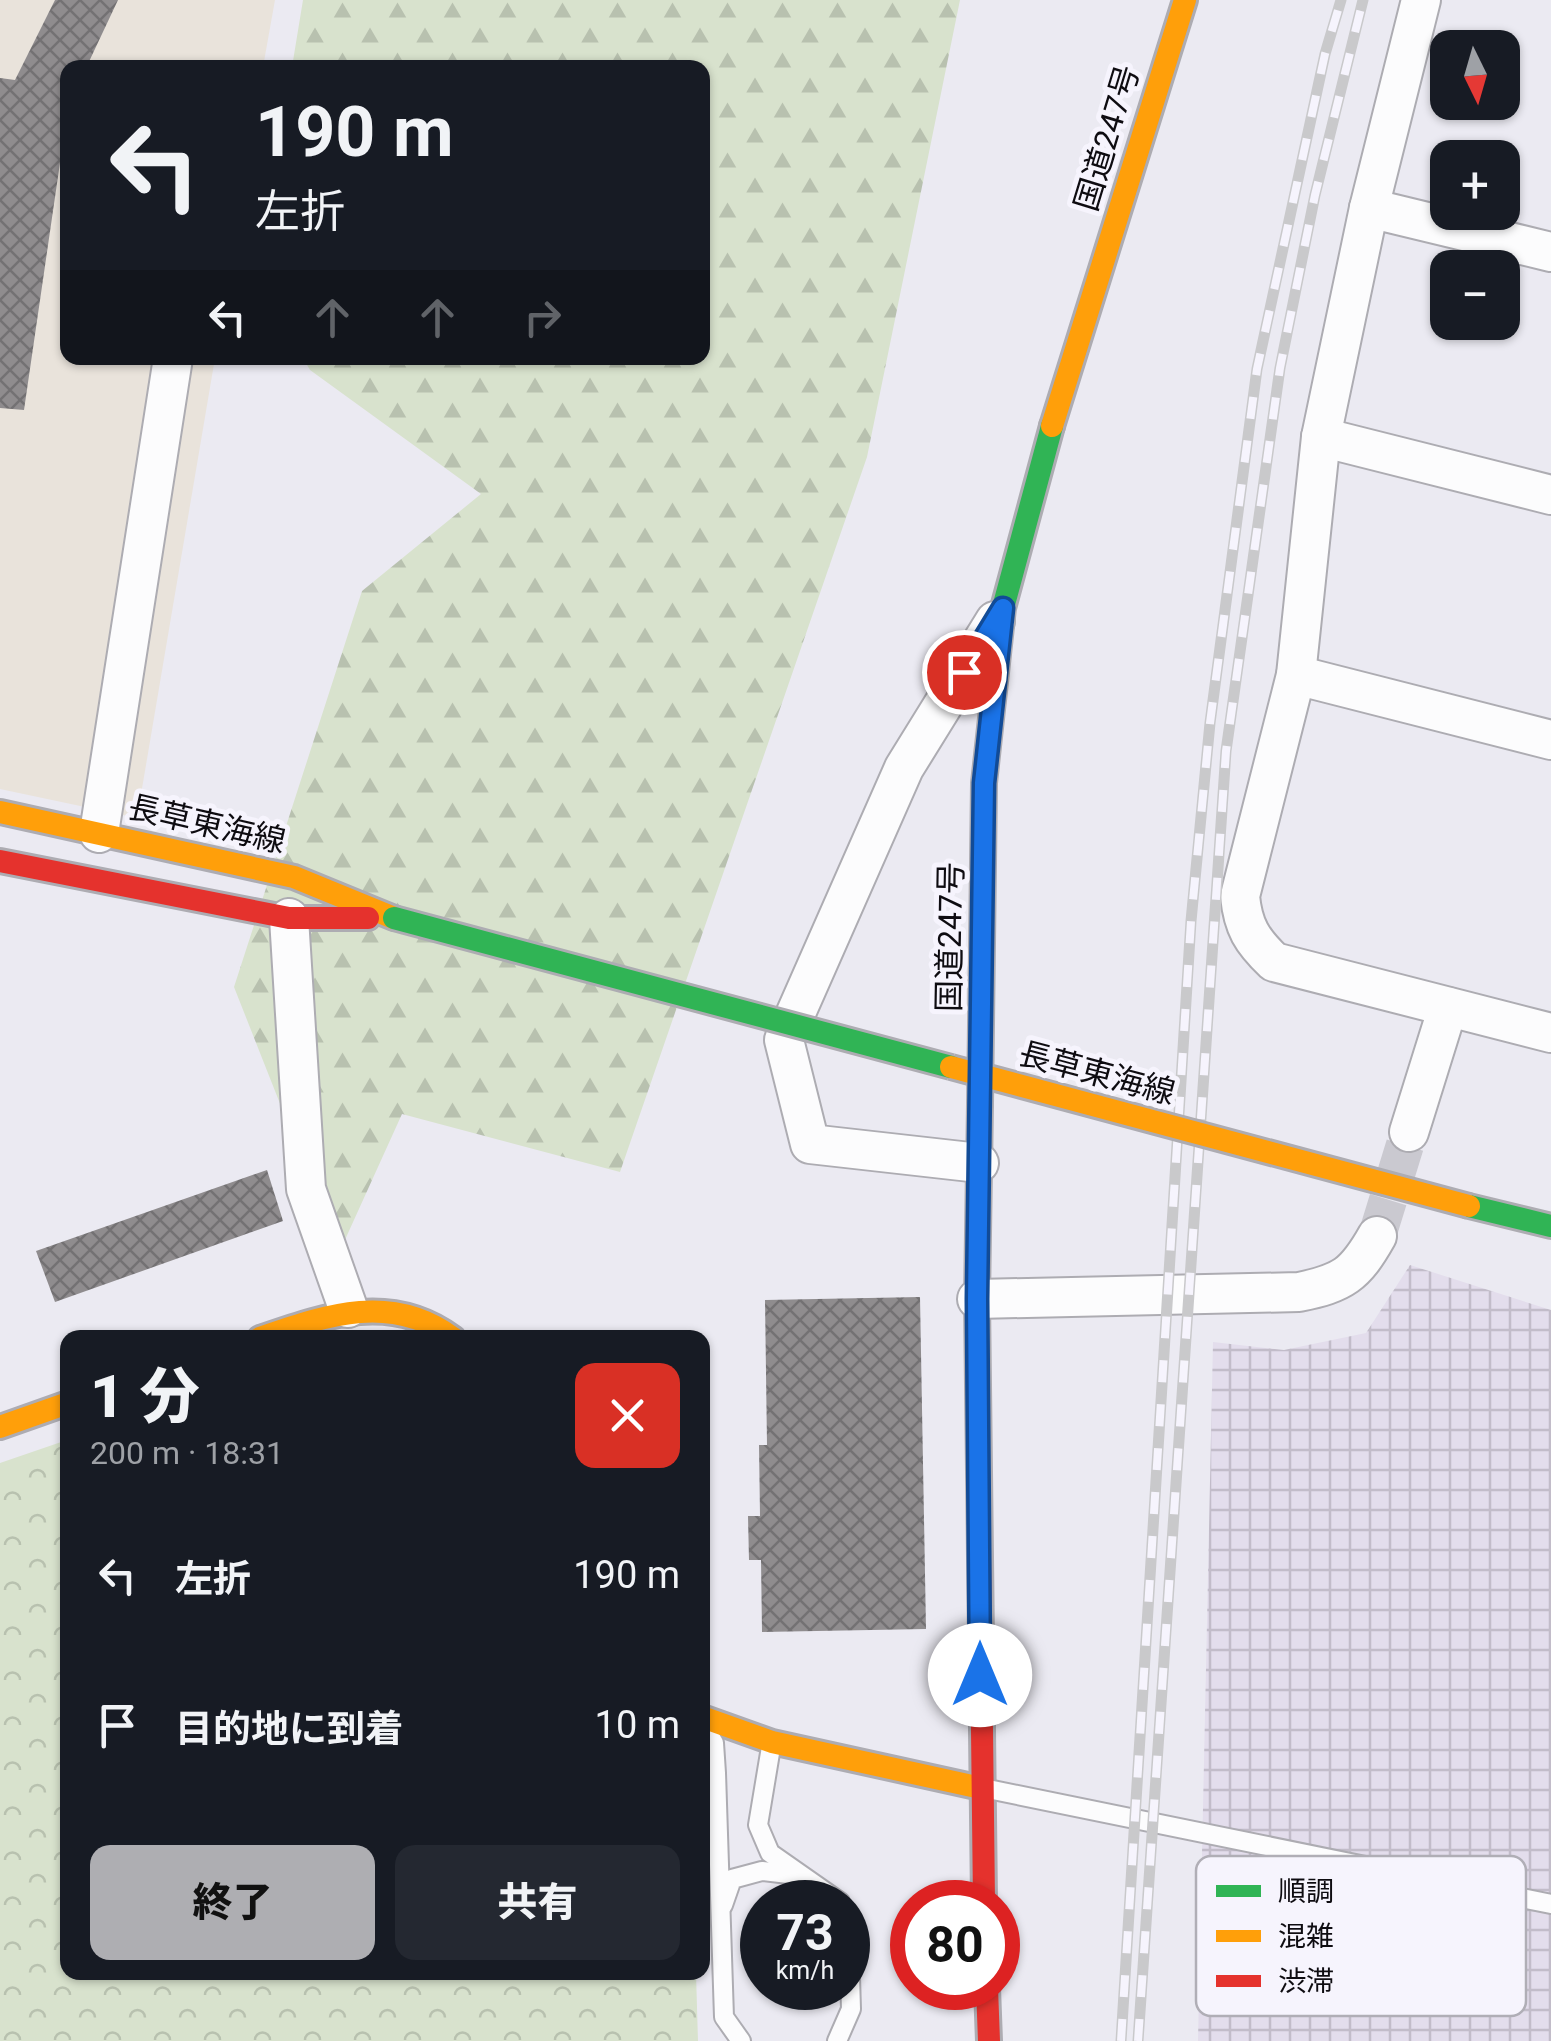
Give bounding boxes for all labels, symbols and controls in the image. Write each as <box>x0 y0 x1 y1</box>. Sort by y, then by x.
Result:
north arrow <box>1430 30 1520 120</box>
map controls <box>1430 30 1520 340</box>
street label: 国道247号 <box>1067 61 1147 215</box>
text: 190 m <box>255 91 454 173</box>
icon: left <box>90 100 220 230</box>
button: + <box>1430 140 1520 230</box>
text: 左折 <box>255 185 345 238</box>
button: − <box>1430 250 1520 340</box>
icon: left <box>200 290 255 345</box>
icon: ahead <box>305 290 360 345</box>
icon: ahead <box>410 290 465 345</box>
icon: right <box>515 290 570 345</box>
pin <box>922 630 1007 715</box>
icon: arrive <box>937 645 992 700</box>
street label: 長草東海線 <box>125 787 289 861</box>
street label: 国道247号 <box>930 862 970 1012</box>
street label: 長草東海線 <box>1015 1034 1179 1112</box>
text: 1 分 <box>90 1361 200 1432</box>
button: close <box>575 1363 680 1468</box>
text: 200 m · 18:31 <box>90 1434 284 1472</box>
icon: left <box>90 1548 145 1603</box>
text: 190 m <box>573 1553 680 1597</box>
text: 左折 <box>175 1557 251 1601</box>
position arrow <box>928 1623 1032 1727</box>
icon: arrive <box>90 1698 145 1753</box>
text: 10 m <box>595 1703 680 1747</box>
text: 目的地に到着 <box>175 1707 403 1751</box>
button: 終了 <box>90 1845 375 1960</box>
button: 共有 <box>395 1845 680 1960</box>
legend <box>1196 1856 1526 2016</box>
text: 順調 <box>1278 1875 1334 1908</box>
speed limit sign: 80 <box>890 1880 1020 2010</box>
text: 73 <box>776 1904 834 1962</box>
text: 混雑 <box>1278 1920 1334 1953</box>
text: km/h <box>776 1956 834 1985</box>
text: 渋滞 <box>1278 1965 1334 1998</box>

